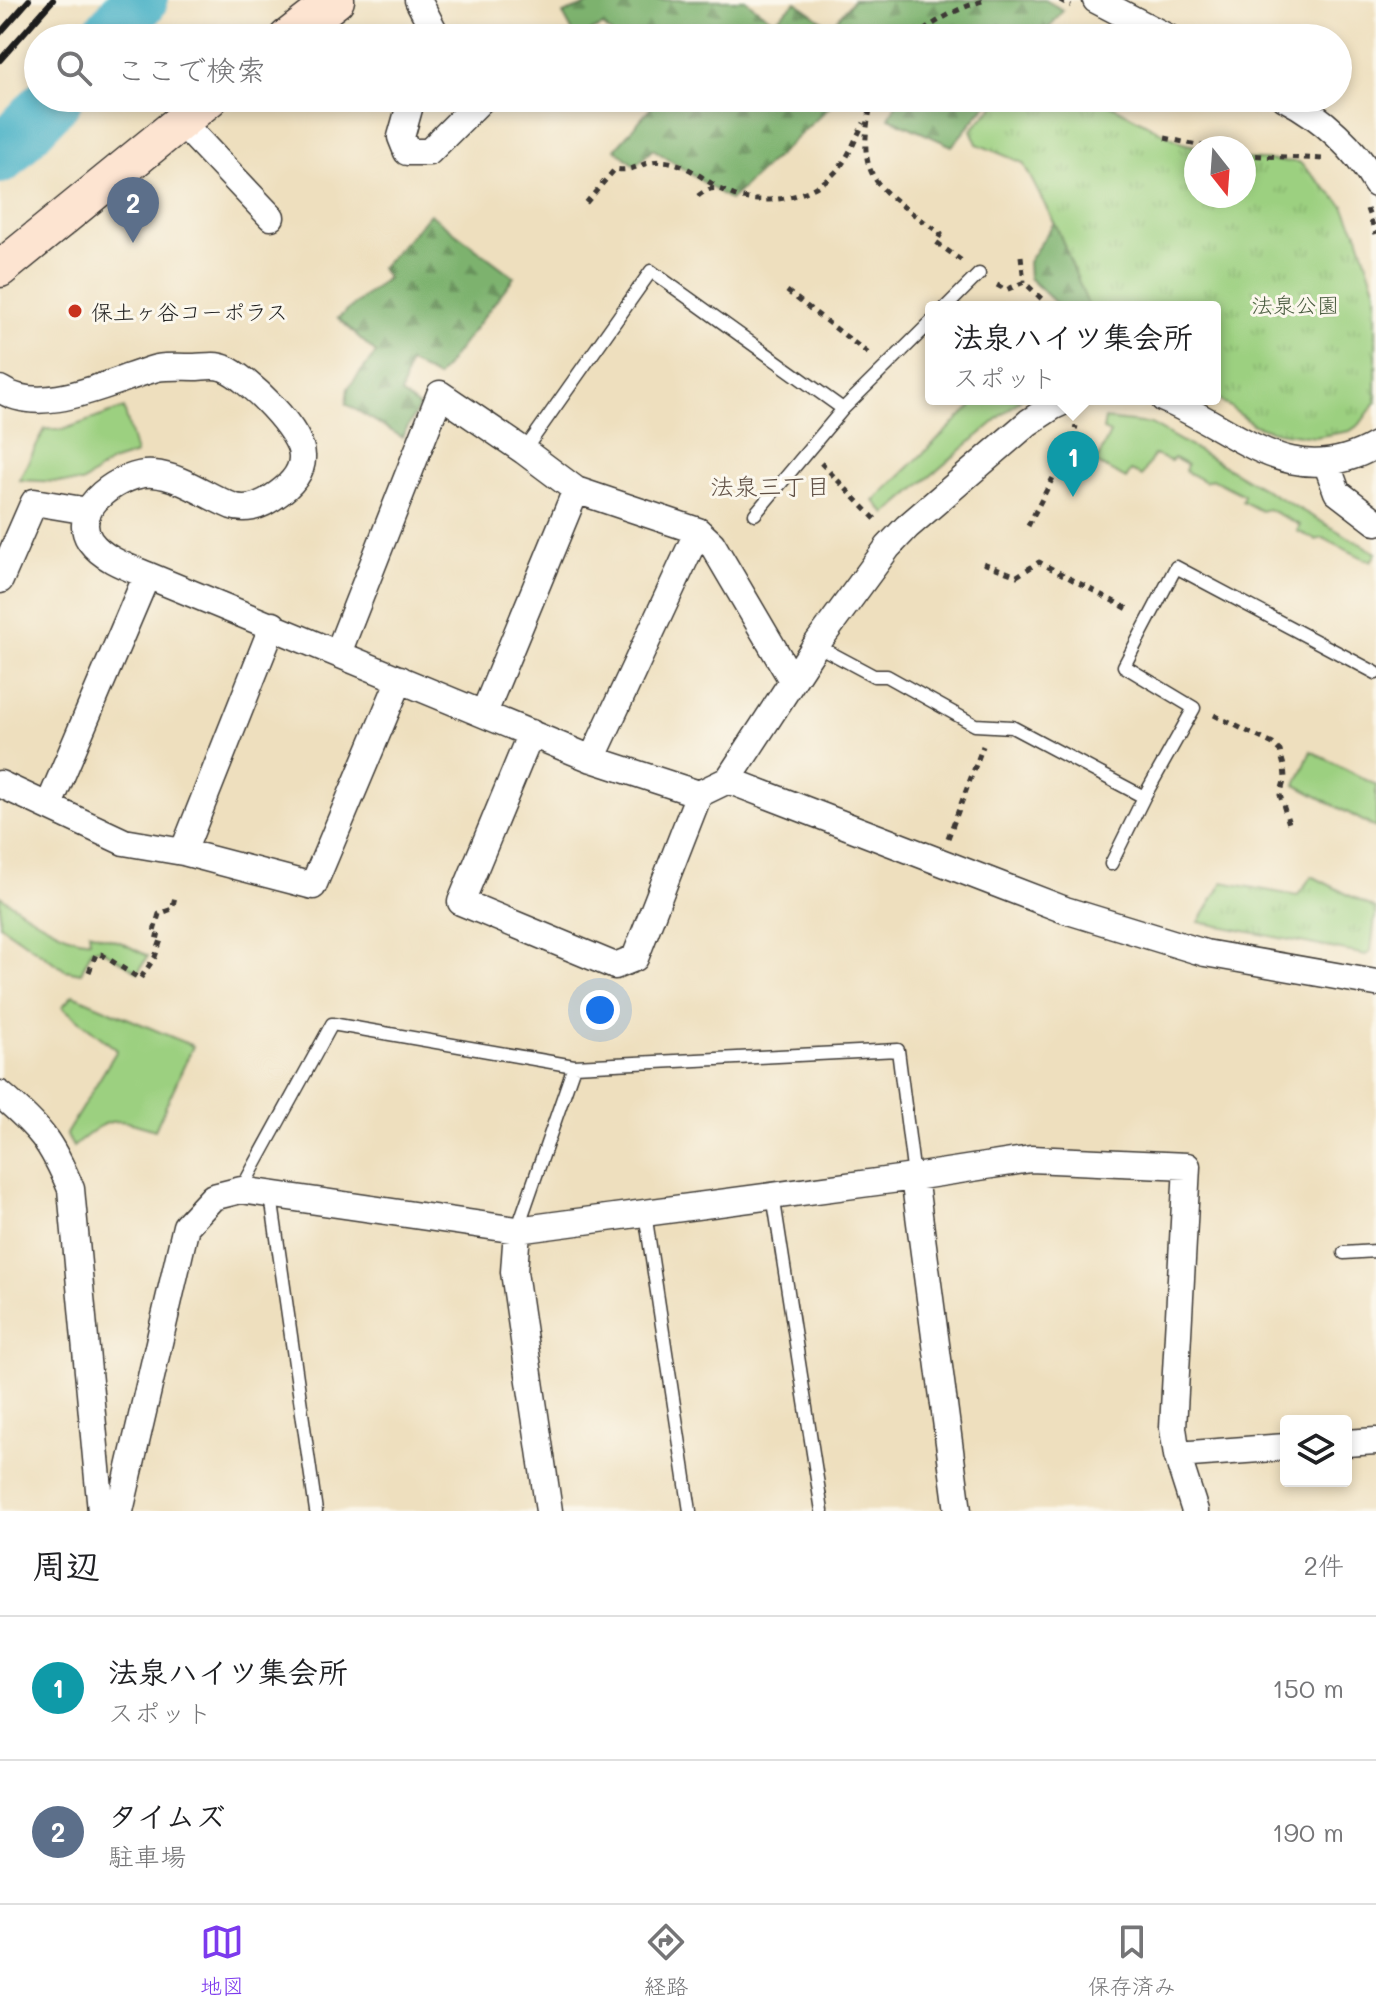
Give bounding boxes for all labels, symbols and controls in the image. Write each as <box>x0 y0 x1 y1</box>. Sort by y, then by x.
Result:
search box <box>24 24 1352 112</box>
icon: search <box>52 46 96 90</box>
text: ここで検索 <box>116 49 266 89</box>
north arrow <box>1184 136 1256 208</box>
pin: 2 <box>107 177 159 243</box>
park label: 法泉公園 <box>1251 290 1339 319</box>
place label: 保土ヶ谷コーポラス <box>91 297 288 326</box>
popup <box>925 301 1221 405</box>
marker: 保土ヶ谷コーポラス <box>66 302 84 320</box>
text: 法泉ハイツ集会所 <box>953 316 1193 356</box>
text: スポット <box>953 360 1057 394</box>
pin: 1 <box>1047 431 1099 497</box>
district label: 法泉三丁目 <box>710 470 830 501</box>
your location <box>580 990 620 1030</box>
map controls <box>1280 1415 1352 1487</box>
button: layers <box>1280 1415 1352 1487</box>
text: 周辺 <box>32 1542 100 1587</box>
text: 2件 <box>1304 1548 1344 1582</box>
text: 法泉ハイツ集会所 <box>108 1651 348 1691</box>
text: 1 <box>52 1671 64 1705</box>
text: 150 m <box>1272 1671 1344 1705</box>
text: スポット <box>108 1695 212 1729</box>
text: タイムズ <box>108 1795 226 1835</box>
text: 2 <box>51 1815 65 1849</box>
text: 190 m <box>1272 1815 1344 1849</box>
text: 駐車場 <box>108 1839 186 1873</box>
tab: 地図 <box>200 1920 244 2000</box>
tab: 経路 <box>644 1920 688 2000</box>
tab: 保存済み <box>1088 1920 1176 2000</box>

